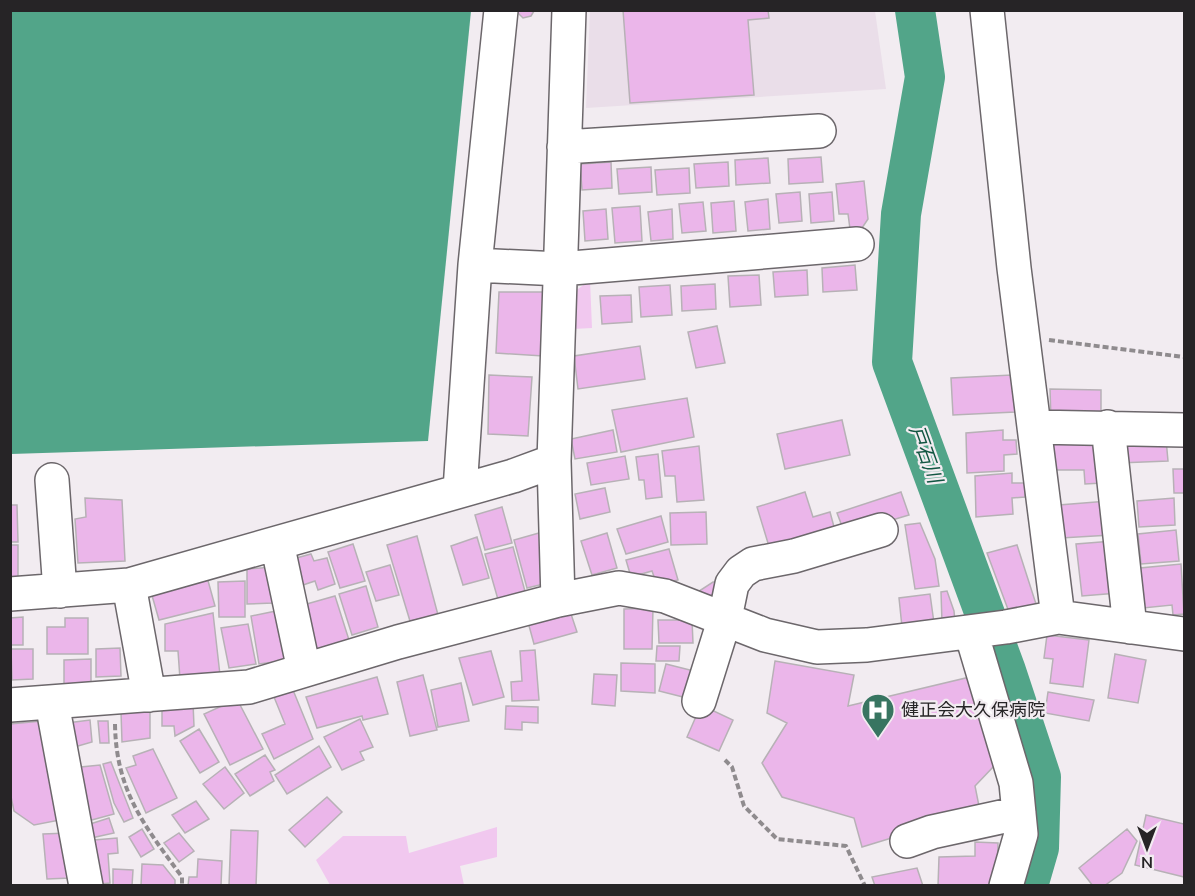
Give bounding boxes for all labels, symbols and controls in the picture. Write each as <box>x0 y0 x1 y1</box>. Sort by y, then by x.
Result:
water label: 戸石川 <box>903 421 949 489</box>
hospital icon: 健正会大久保病院 <box>860 692 896 739</box>
place label: 健正会大久保病院 <box>901 698 1045 722</box>
north arrow <box>1117 818 1177 878</box>
text: N <box>1141 851 1153 873</box>

